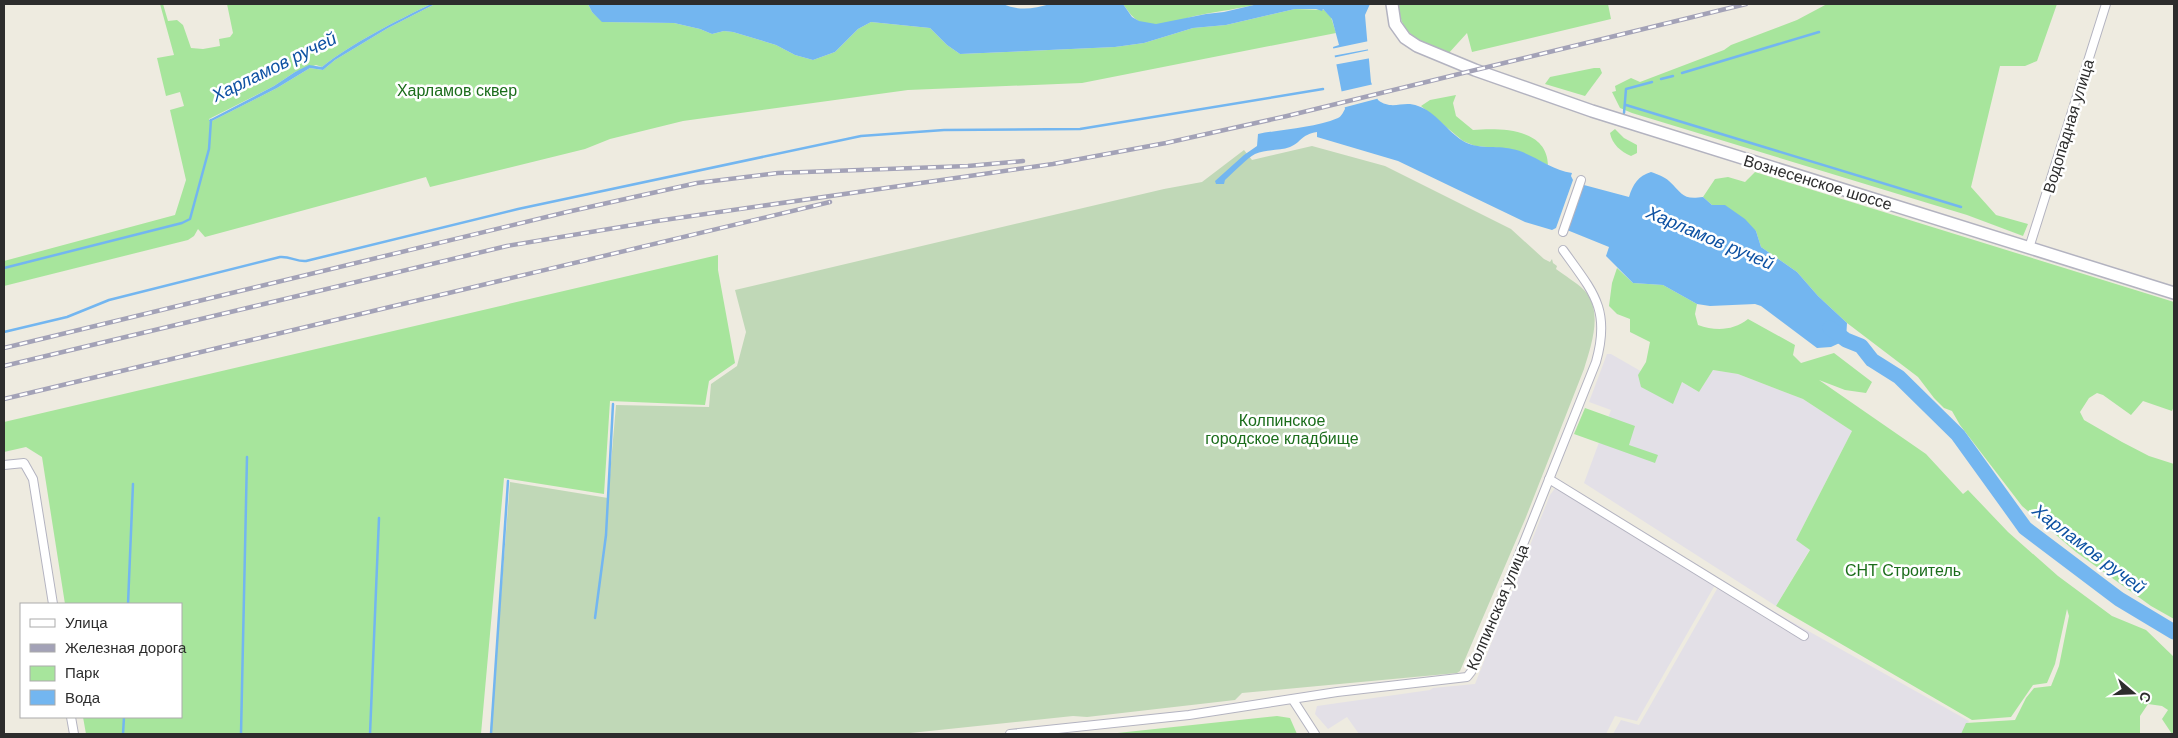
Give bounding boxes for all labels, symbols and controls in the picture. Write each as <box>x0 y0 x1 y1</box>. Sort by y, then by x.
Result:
water label: Харламов ручей <box>207 28 340 106</box>
street label: Водопадная улица <box>2040 57 2097 195</box>
park label: Харламов сквер <box>397 82 517 99</box>
street label: Вознесенское шоссе <box>1742 152 1894 213</box>
water label: Харламов ручей <box>1642 202 1777 274</box>
park label: Колпинское городское кладбище <box>1205 412 1359 447</box>
water label: Харламов ручей <box>2028 499 2149 598</box>
street label: Колпинская улица <box>1463 542 1532 673</box>
park label: СНТ Строитель <box>1845 562 1961 579</box>
legend <box>20 603 182 718</box>
text: Улица <box>65 614 108 631</box>
text: Железная дорога <box>65 639 187 656</box>
text: Парк <box>65 664 99 681</box>
north arrow <box>2108 668 2158 718</box>
text: Вода <box>65 689 101 706</box>
text: С <box>2136 690 2155 705</box>

